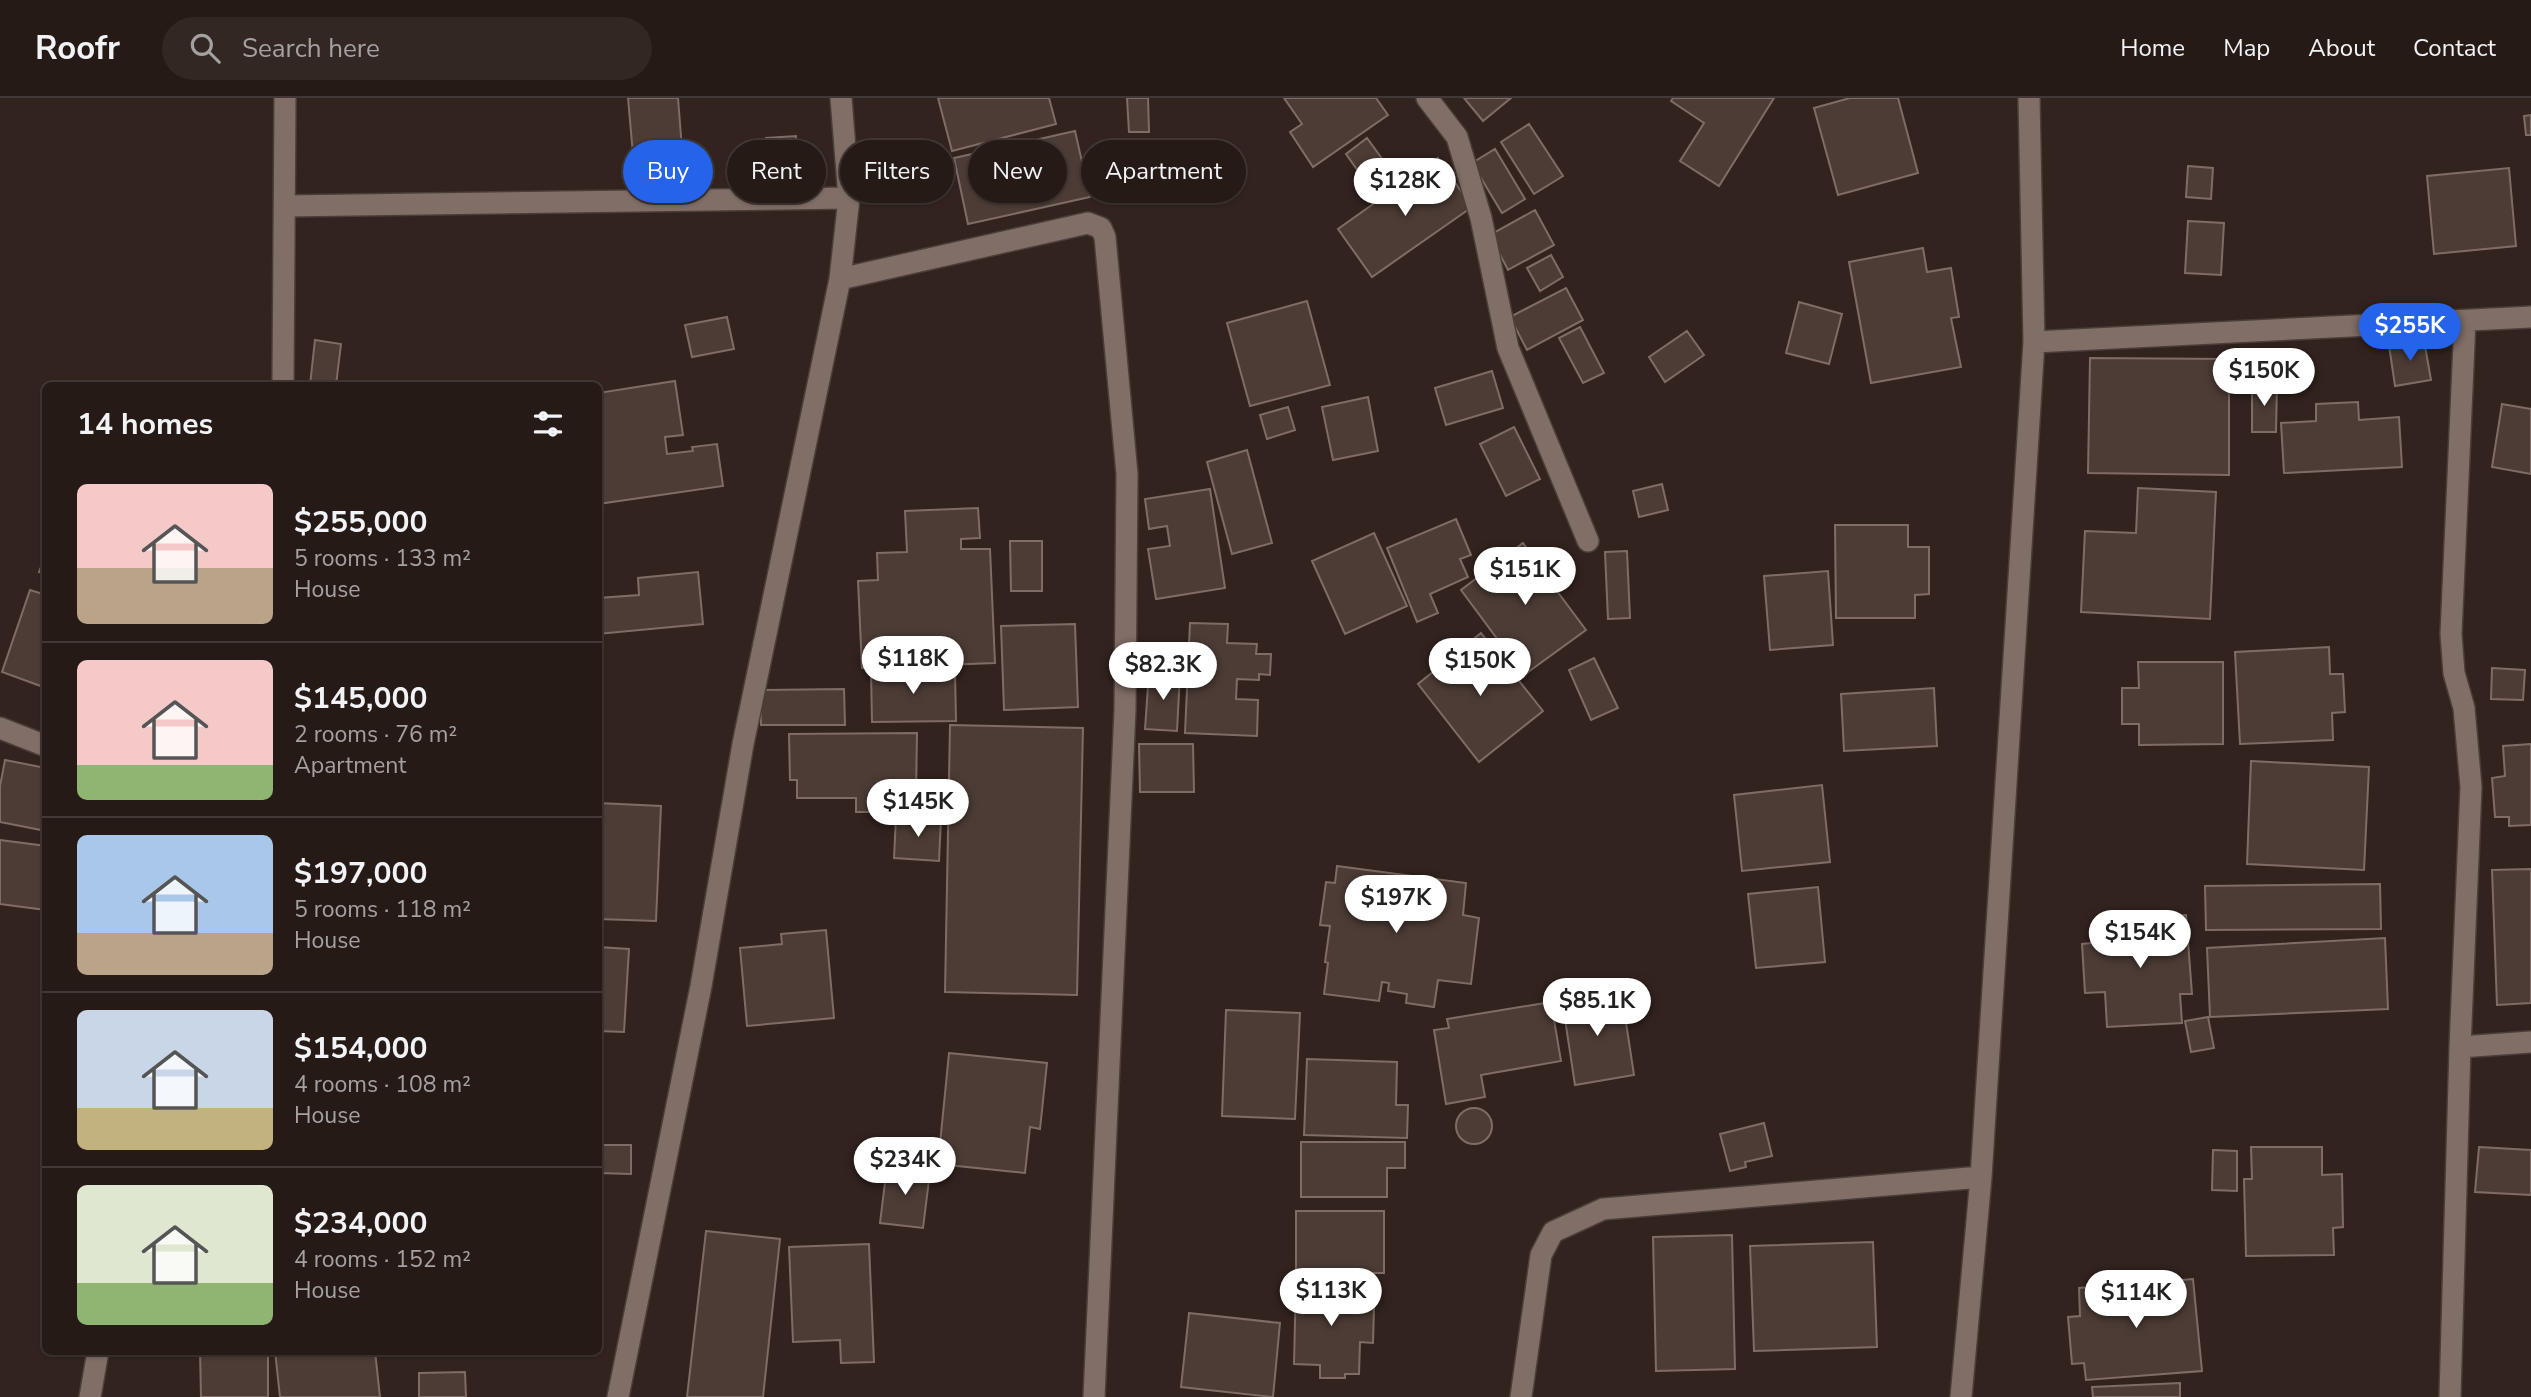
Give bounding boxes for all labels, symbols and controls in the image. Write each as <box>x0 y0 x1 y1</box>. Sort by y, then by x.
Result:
search box <box>162 17 652 80</box>
text: Roofr <box>35 26 120 71</box>
icon: search <box>186 29 224 67</box>
text: Search here <box>242 31 380 66</box>
text: Home <box>2120 32 2185 64</box>
text: Map <box>2223 32 2270 64</box>
text: About <box>2308 32 2375 64</box>
text: Contact <box>2413 32 2496 64</box>
chip: Buy <box>623 140 713 203</box>
chip: Rent <box>727 140 826 203</box>
chip: Filters <box>840 140 954 203</box>
chip: New <box>968 140 1067 203</box>
chip: Apartment <box>1081 140 1246 203</box>
pin: $128K <box>1356 158 1454 218</box>
text: $128K <box>1370 165 1440 196</box>
pin: $255K <box>2361 303 2459 363</box>
text: $255K <box>2375 310 2445 341</box>
pin: $150K <box>2215 348 2313 408</box>
text: $150K <box>2229 355 2299 386</box>
text: 14 homes <box>77 404 213 445</box>
icon: filters <box>529 405 567 443</box>
text: $255,000 <box>294 502 427 543</box>
icon: home <box>133 512 217 596</box>
text: 5 rooms · 133 m² <box>294 543 471 574</box>
pin: $151K <box>1476 547 1574 607</box>
text: $151K <box>1490 554 1560 585</box>
text: House <box>294 574 361 605</box>
pin: $118K <box>864 636 962 696</box>
pin: $150K <box>1431 638 1529 698</box>
pin: $82.3K <box>1106 642 1220 702</box>
text: $118K <box>878 643 948 674</box>
text: $150K <box>1445 645 1515 676</box>
text: $82.3K <box>1125 649 1201 680</box>
text: $145,000 <box>294 678 427 719</box>
icon: home <box>133 688 217 772</box>
text: 2 rooms · 76 m² <box>294 719 457 750</box>
text: Apartment <box>294 750 406 781</box>
pin: $145K <box>869 780 967 839</box>
text: $145K <box>883 786 953 817</box>
text: $197,000 <box>294 853 427 894</box>
icon: home <box>133 863 217 947</box>
pin: $197K <box>1347 876 1445 935</box>
text: $197K <box>1361 882 1431 913</box>
text: 5 rooms · 118 m² <box>294 894 471 925</box>
pin: $154K <box>2091 910 2189 970</box>
text: $154K <box>2105 917 2175 948</box>
text: House <box>294 925 361 956</box>
pin: $85.1K <box>1540 978 1654 1038</box>
text: $85.1K <box>1559 985 1635 1016</box>
text: $154,000 <box>294 1028 427 1069</box>
icon: home <box>133 1038 217 1122</box>
text: 4 rooms · 108 m² <box>294 1069 471 1100</box>
text: House <box>294 1100 361 1131</box>
pin: $234K <box>856 1138 954 1197</box>
text: $234K <box>870 1144 940 1175</box>
text: $234,000 <box>294 1203 427 1244</box>
icon: home <box>133 1213 217 1297</box>
text: 4 rooms · 152 m² <box>294 1244 471 1275</box>
pin: $113K <box>1282 1268 1380 1328</box>
pin: $114K <box>2087 1270 2185 1330</box>
text: House <box>294 1275 361 1306</box>
text: $113K <box>1296 1275 1366 1306</box>
text: $114K <box>2101 1277 2171 1308</box>

